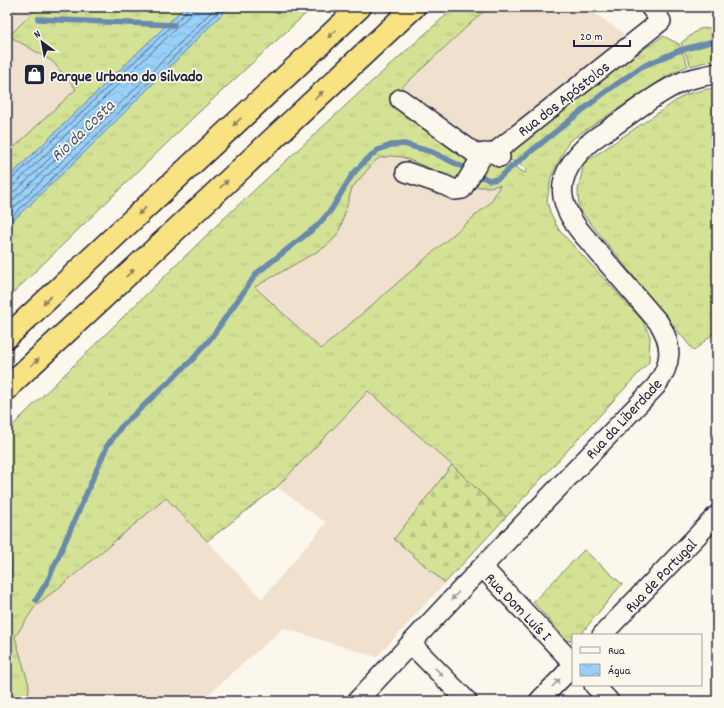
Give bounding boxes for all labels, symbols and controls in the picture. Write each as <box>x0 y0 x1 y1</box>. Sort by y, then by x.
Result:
north arrow <box>22 22 62 62</box>
scale bar <box>574 22 630 48</box>
text: N <box>31 27 45 43</box>
one-way arrow <box>327 29 337 38</box>
text: 20 m <box>580 29 603 46</box>
street label: Rua dos Apóstolos <box>514 56 616 143</box>
shop icon: Parque Urbano do Silvado <box>22 62 48 88</box>
place label: Parque Urbano do Silvado <box>50 66 203 89</box>
one-way arrow <box>314 90 324 100</box>
water label: Rio da Costa <box>47 95 122 169</box>
one-way arrow <box>232 118 242 127</box>
one-way arrow <box>220 180 229 189</box>
one-way arrow <box>137 206 147 216</box>
one-way arrow <box>125 269 134 278</box>
one-way arrow <box>42 295 52 305</box>
one-way arrow <box>30 357 40 366</box>
street label: Rua da Liberdade <box>581 374 669 465</box>
street label: Rua de Portugal <box>620 534 703 619</box>
street label: Rua Dom Luís I <box>478 568 556 647</box>
one-way arrow <box>450 591 460 601</box>
legend <box>572 634 702 686</box>
text: Rua <box>608 643 625 660</box>
text: Água <box>608 663 631 680</box>
one-way arrow <box>434 667 444 677</box>
one-way arrow <box>551 678 561 688</box>

